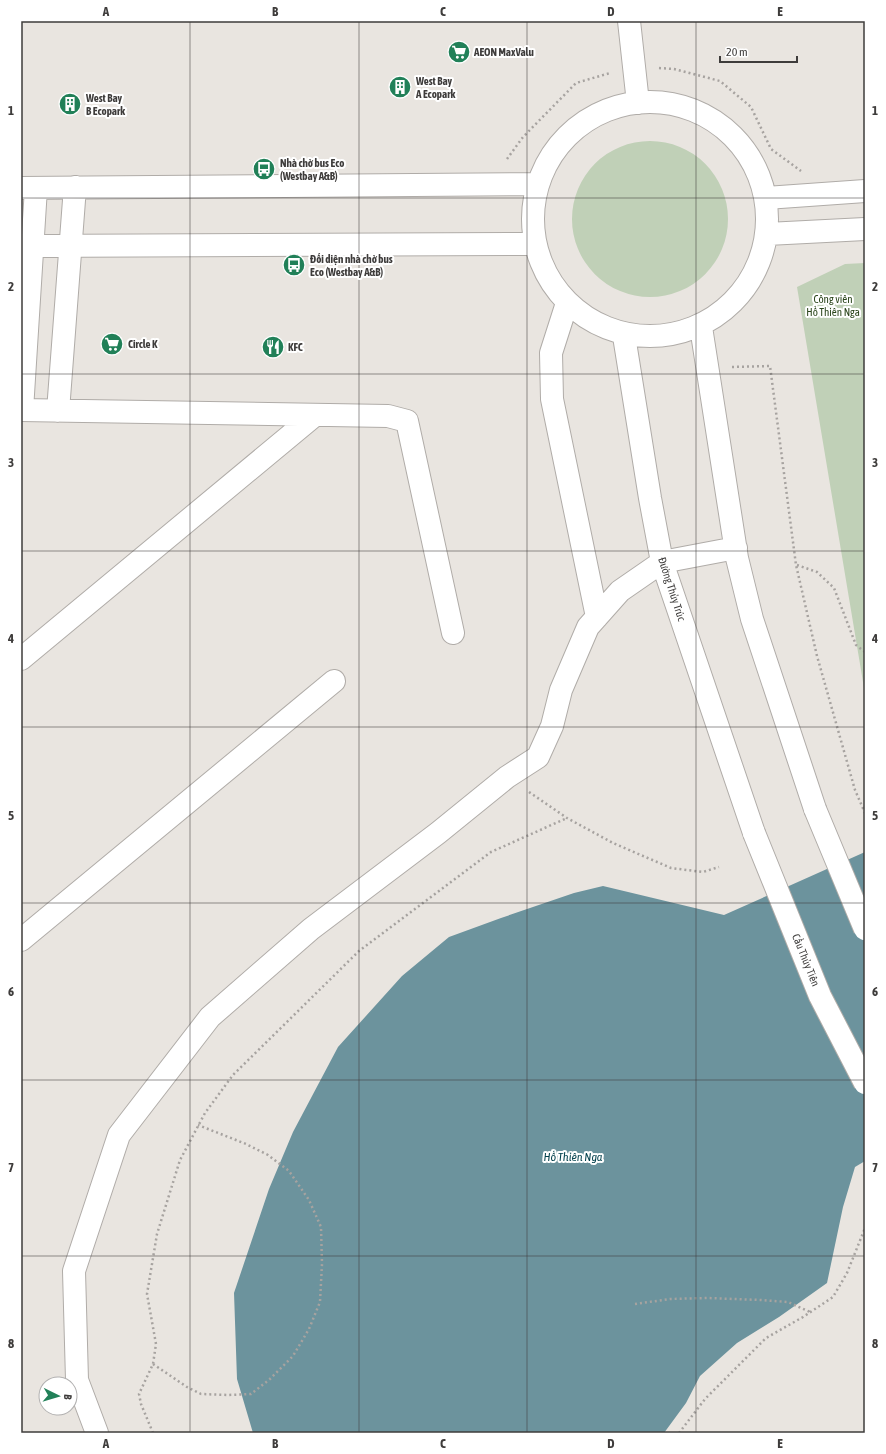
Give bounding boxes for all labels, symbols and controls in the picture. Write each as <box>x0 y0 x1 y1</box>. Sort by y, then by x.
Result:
text: A <box>102 4 110 19</box>
text: B <box>272 4 279 19</box>
text: C <box>440 4 446 19</box>
text: D <box>607 4 615 19</box>
text: E <box>777 4 783 19</box>
scale bar <box>720 38 797 64</box>
supermarket icon: AEON MaxValu <box>446 39 472 65</box>
text: 20 m <box>726 45 748 59</box>
place label: AEON MaxValu <box>473 46 534 58</box>
building icon: West Bay A Ecopark <box>387 74 413 100</box>
place label: West Bay A Ecopark <box>415 75 455 100</box>
building icon: West Bay B Ecopark <box>57 91 83 117</box>
place label: West Bay B Ecopark <box>85 92 125 117</box>
text: 1 <box>8 103 14 118</box>
text: 1 <box>872 103 878 118</box>
bus stop icon: Nhà chờ bus Eco (Westbay A&B) <box>251 156 277 182</box>
place label: Nhà chờ bus Eco (Westbay A&B) <box>280 157 344 182</box>
bus stop icon: Đối diện nhà chờ bus Eco (Westbay A&B) <box>281 252 307 278</box>
place label: Đối diện nhà chờ bus Eco (Westbay A&B) <box>310 253 393 278</box>
text: 2 <box>8 279 14 294</box>
text: 2 <box>872 279 878 294</box>
park label: Công viên Hồ Thiên Nga <box>806 293 860 318</box>
supermarket icon: Circle K <box>99 331 125 357</box>
restaurant icon: KFC <box>260 334 286 360</box>
place label: Circle K <box>128 338 158 350</box>
place label: KFC <box>288 341 303 353</box>
text: 3 <box>8 455 14 470</box>
text: 3 <box>872 455 878 470</box>
street label: Đường Thủy Trúc <box>656 556 688 623</box>
text: 4 <box>7 631 14 646</box>
text: 4 <box>871 631 878 646</box>
text: 5 <box>8 808 14 823</box>
text: 5 <box>872 808 878 823</box>
street label: Cầu Thủy Tiên <box>790 932 822 988</box>
text: 6 <box>8 984 14 999</box>
text: 6 <box>872 984 878 999</box>
water label: Hồ Thiên Nga <box>544 1150 603 1164</box>
text: 7 <box>8 1160 14 1175</box>
text: 7 <box>872 1160 878 1175</box>
text: 8 <box>8 1336 14 1351</box>
text: 8 <box>872 1336 878 1351</box>
north arrow <box>38 1376 78 1416</box>
text: B <box>62 1394 74 1401</box>
text: A <box>102 1436 110 1451</box>
text: B <box>272 1436 279 1451</box>
text: C <box>440 1436 446 1451</box>
text: D <box>607 1436 615 1451</box>
text: E <box>777 1436 783 1451</box>

